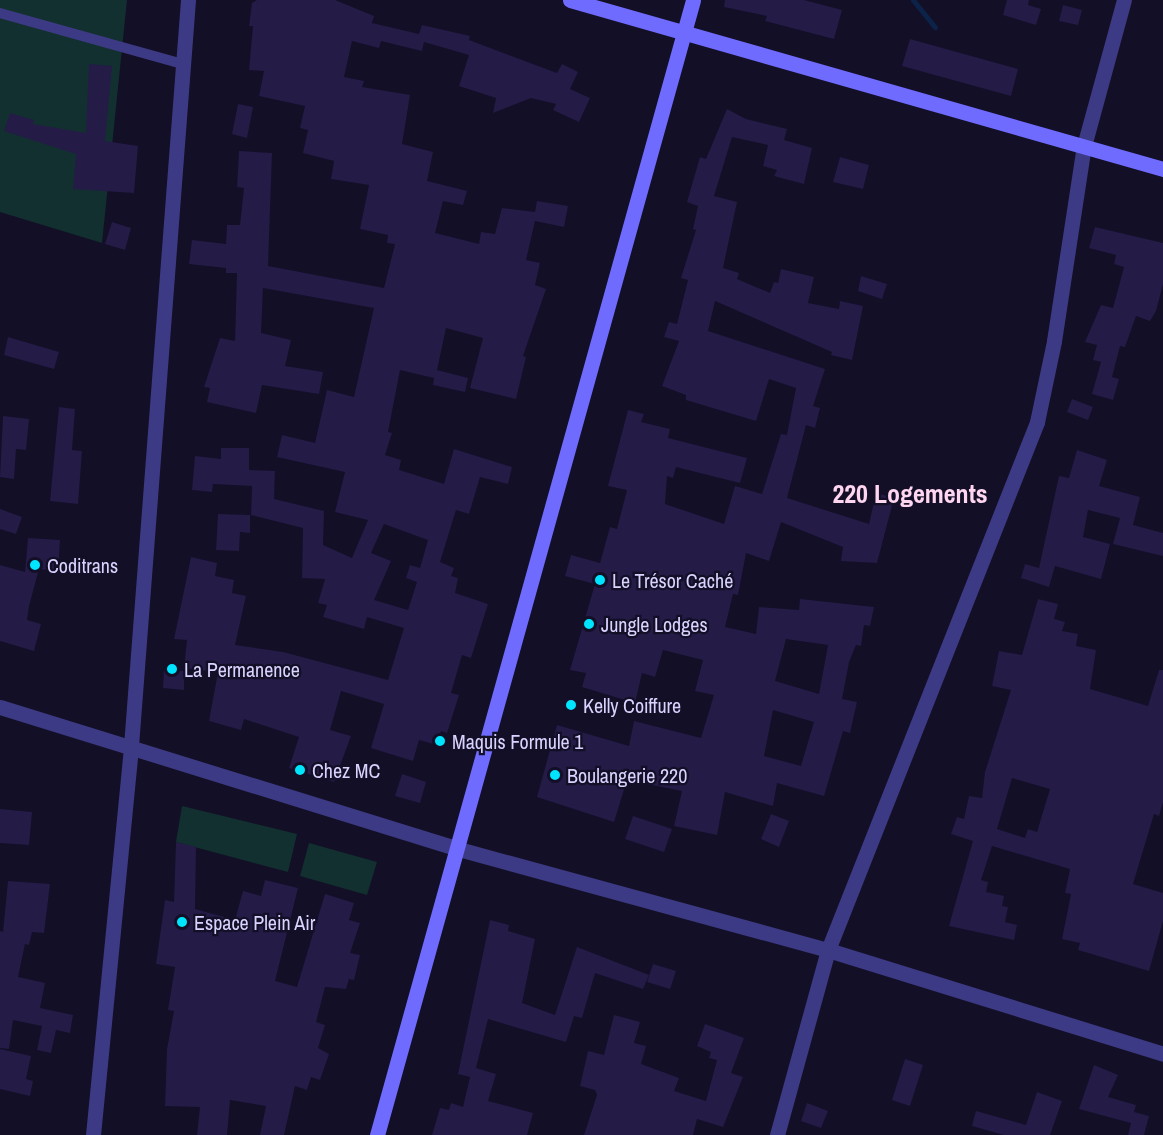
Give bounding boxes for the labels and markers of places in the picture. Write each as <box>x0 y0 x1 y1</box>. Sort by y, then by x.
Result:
place label: Coditrans <box>47 553 118 577</box>
marker: Coditrans <box>28 558 42 572</box>
place label: Le Trésor Caché <box>612 568 734 592</box>
marker: Le Trésor Caché <box>593 573 607 587</box>
place label: Jungle Lodges <box>601 612 708 636</box>
marker: Jungle Lodges <box>582 617 596 631</box>
place label: La Permanence <box>184 657 300 681</box>
marker: La Permanence <box>165 662 179 676</box>
place label: Kelly Coiffure <box>583 693 681 717</box>
marker: Kelly Coiffure <box>564 698 578 712</box>
place label: Maquis Formule 1 <box>452 729 583 753</box>
marker: Maquis Formule 1 <box>433 734 447 748</box>
place label: Chez MC <box>312 758 380 782</box>
marker: Chez MC <box>293 763 307 777</box>
place label: Boulangerie 220 <box>567 763 687 787</box>
marker: Boulangerie 220 <box>548 768 562 782</box>
place label: Espace Plein Air <box>194 910 316 934</box>
marker: Espace Plein Air <box>175 915 189 929</box>

